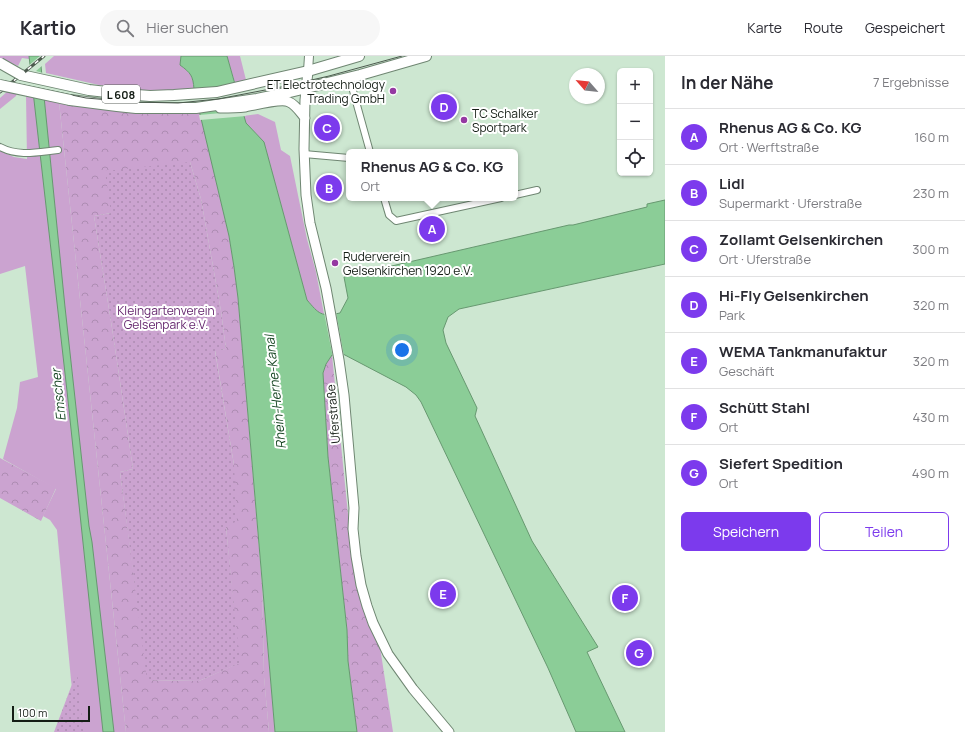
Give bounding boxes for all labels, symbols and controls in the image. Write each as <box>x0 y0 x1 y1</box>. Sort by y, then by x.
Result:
search box <box>100 10 380 46</box>
text: Kartio <box>20 15 76 41</box>
icon: search <box>114 17 136 39</box>
text: Hier suchen <box>146 17 229 38</box>
text: Karte <box>747 18 782 37</box>
text: Route <box>804 18 843 37</box>
text: Gespeichert <box>865 18 945 37</box>
north arrow <box>569 68 605 104</box>
map controls <box>617 68 653 176</box>
button: + <box>617 68 653 104</box>
text: In der Nähe <box>681 71 774 94</box>
text: 7 Ergebnisse <box>873 73 949 91</box>
place label: ET Electrotechnology Trading GmbH <box>267 76 386 107</box>
road number: L 608 <box>102 85 140 103</box>
marker: ET Electrotechnology Trading GmbH <box>388 86 398 96</box>
pin: D <box>431 92 457 122</box>
button: − <box>617 104 653 140</box>
place label: TC Schalker Sportpark <box>472 105 539 136</box>
pin: C <box>314 113 340 143</box>
marker: TC Schalker Sportpark <box>459 115 469 125</box>
text: Rhenus AG & Co. KG <box>719 117 861 138</box>
text: A <box>690 128 698 146</box>
text: 160 m <box>914 128 949 146</box>
text: Ort · Werftstraße <box>719 138 819 156</box>
button: locate <box>617 140 653 176</box>
popup <box>346 149 518 201</box>
text: Rhenus AG & Co. KG <box>361 156 503 177</box>
pin: B <box>316 173 342 203</box>
text: Lidl <box>719 173 745 194</box>
text: Ort <box>361 177 380 195</box>
text: B <box>690 184 698 202</box>
text: 230 m <box>913 184 949 202</box>
text: Supermarkt · Uferstraße <box>719 194 862 212</box>
pin: A <box>419 214 445 244</box>
text: Zollamt Gelsenkirchen <box>719 229 883 250</box>
text: C <box>689 240 699 258</box>
text: 300 m <box>912 240 949 258</box>
place label: Ruderverein Gelsenkirchen 1920 e.V. <box>343 248 473 279</box>
text: Ort · Uferstraße <box>719 250 811 268</box>
marker: Ruderverein Gelsenkirchen 1920 e.V. <box>330 258 340 268</box>
text: Hi-Fly Gelsenkirchen <box>719 285 869 306</box>
text: D <box>689 296 699 314</box>
text: 320 m <box>913 296 949 314</box>
park label: Kleingartenverein Gelsenpark e.V. <box>117 302 215 333</box>
text: Park <box>719 306 745 324</box>
water label: Rhein-Herne-Kanal <box>260 332 290 450</box>
your location <box>392 340 412 360</box>
text: WEMA Tankmanufaktur <box>719 341 887 362</box>
text: E <box>690 352 698 370</box>
text: 320 m <box>913 352 949 370</box>
text: Geschäft <box>719 362 775 380</box>
water label: Emscher <box>46 366 70 422</box>
street label: Uferstraße <box>322 384 344 444</box>
text: Schütt Stahl <box>719 397 810 418</box>
text: F <box>691 408 697 426</box>
text: 430 m <box>913 408 949 426</box>
text: Ort <box>719 418 738 436</box>
text: Siefert Spedition <box>719 453 843 474</box>
text: G <box>689 464 699 482</box>
text: 490 m <box>912 464 949 482</box>
text: Ort <box>719 474 738 492</box>
button: Speichern <box>681 512 811 551</box>
button: Teilen <box>819 512 949 551</box>
pin: E <box>430 579 456 609</box>
pin: F <box>612 583 638 613</box>
pin: G <box>626 638 652 668</box>
scale bar <box>12 704 90 723</box>
text: 100 m <box>18 705 47 720</box>

